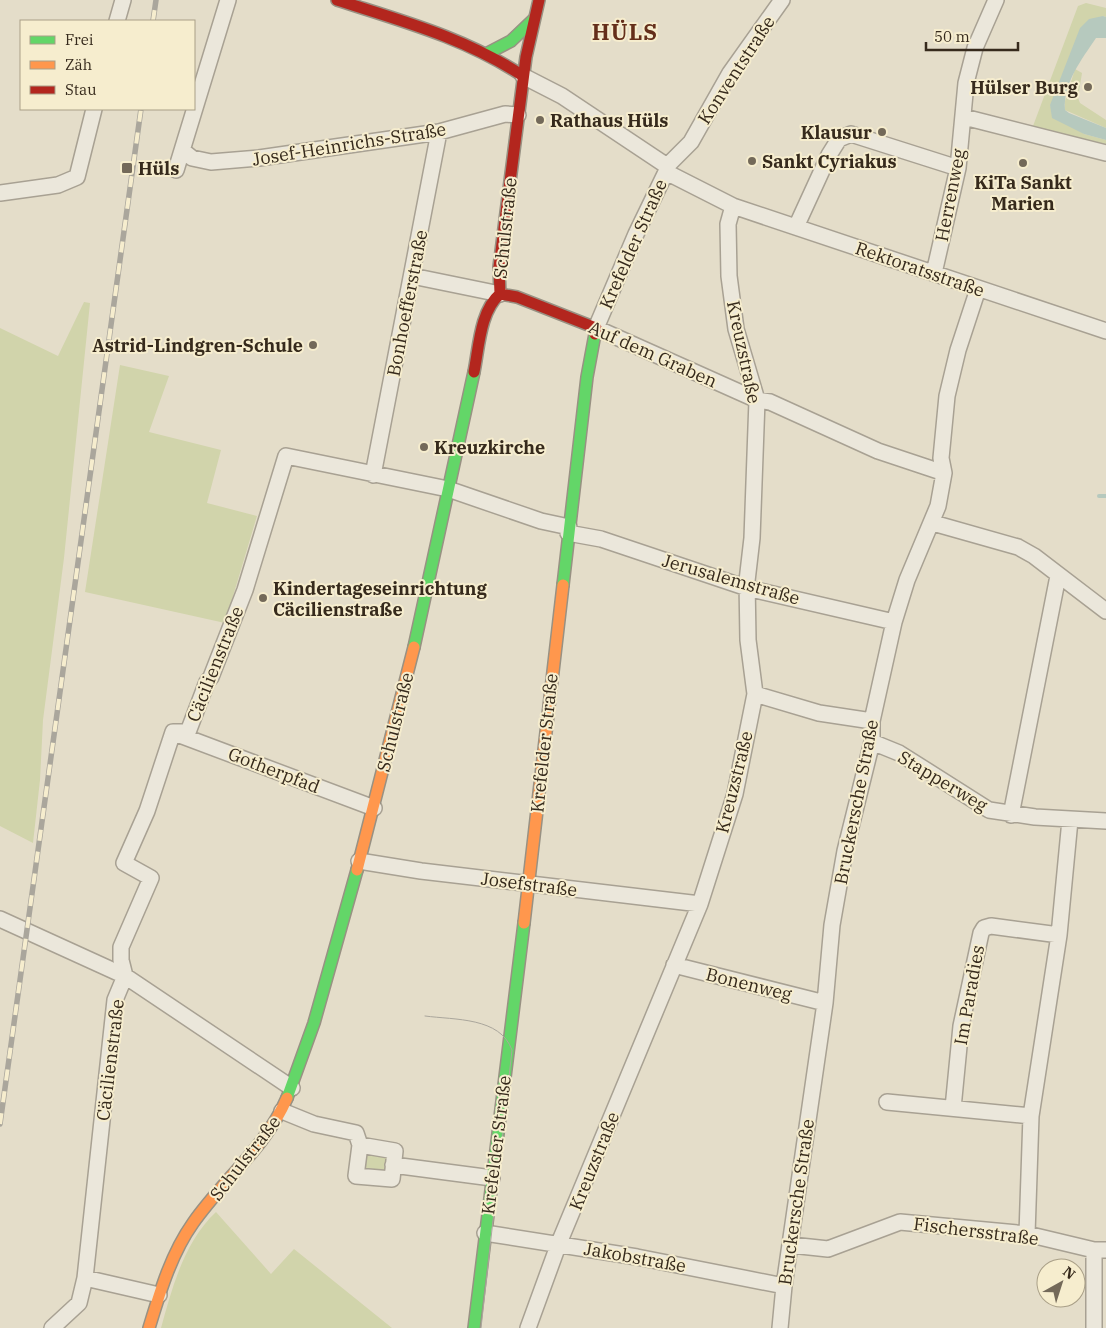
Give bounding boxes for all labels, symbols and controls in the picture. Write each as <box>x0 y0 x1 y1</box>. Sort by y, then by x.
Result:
street label: Konventstraße <box>692 11 780 129</box>
district label: HÜLS <box>592 17 658 46</box>
legend <box>20 20 195 110</box>
scale bar <box>926 20 1018 52</box>
text: 50 m <box>934 27 970 46</box>
text: Frei <box>65 30 94 49</box>
text: Zäh <box>65 55 92 74</box>
place label: Hülser Burg <box>970 76 1079 99</box>
text: Stau <box>65 80 97 99</box>
marker: Hülser Burg <box>1082 81 1094 93</box>
place label: Rathaus Hüls <box>550 109 668 132</box>
marker: Rathaus Hüls <box>534 114 546 126</box>
street label: Josef-Heinrichs-Straße <box>251 117 447 171</box>
place label: Klausur <box>801 121 872 144</box>
marker: Klausur <box>876 126 888 138</box>
street label: Herrenweg <box>930 146 970 243</box>
place label: Sankt Cyriakus <box>762 150 897 173</box>
marker: Sankt Cyriakus <box>746 155 758 167</box>
place label: Hüls <box>138 157 179 180</box>
marker: KiTa Sankt Marien <box>1017 157 1029 169</box>
marker: Hüls <box>120 161 134 175</box>
place label: KiTa Sankt Marien <box>974 171 1072 215</box>
street label: Krefelder Straße <box>594 175 672 313</box>
street label: Schulstraße <box>488 176 522 280</box>
street label: Bonhoefferstraße <box>382 228 432 378</box>
street label: Rektoratsstraße <box>852 236 988 302</box>
street label: Kreuzstraße <box>722 299 766 405</box>
street label: Auf dem Graben <box>585 315 721 393</box>
place label: Astrid-Lindgren-Schule <box>92 334 303 357</box>
marker: Astrid-Lindgren-Schule <box>307 339 319 351</box>
place label: Kreuzkirche <box>434 436 545 459</box>
marker: Kreuzkirche <box>418 441 430 453</box>
street label: Jerusalemstraße <box>660 548 802 610</box>
place label: Kindertageseinrichtung Cäcilienstraße <box>273 577 487 621</box>
marker: Kindertageseinrichtung Cäcilienstraße <box>257 592 269 604</box>
street label: Cäcilienstraße <box>181 603 249 725</box>
street label: Schulstraße <box>372 670 418 774</box>
street label: Krefelder Straße <box>525 672 563 814</box>
street label: Bruckersche Straße <box>829 717 883 887</box>
street label: Kreuzstraße <box>710 729 758 835</box>
street label: Gotherpfad <box>225 742 323 798</box>
street label: Stapperweg <box>894 745 992 817</box>
street label: Josefstraße <box>480 867 578 901</box>
street label: Im Paradies <box>949 943 989 1047</box>
street label: Bonenweg <box>704 962 795 1006</box>
street label: Cäcilienstraße <box>91 998 129 1122</box>
street label: Krefelder Straße <box>476 1074 516 1216</box>
street label: Kreuzstraße <box>564 1108 624 1214</box>
street label: Schulstraße <box>205 1111 285 1205</box>
street label: Bruckersche Straße <box>773 1117 819 1287</box>
street label: Fischersstraße <box>912 1212 1040 1250</box>
street label: Jakobstraße <box>582 1237 688 1277</box>
north arrow <box>1036 1258 1086 1308</box>
text: N <box>1059 1262 1079 1283</box>

